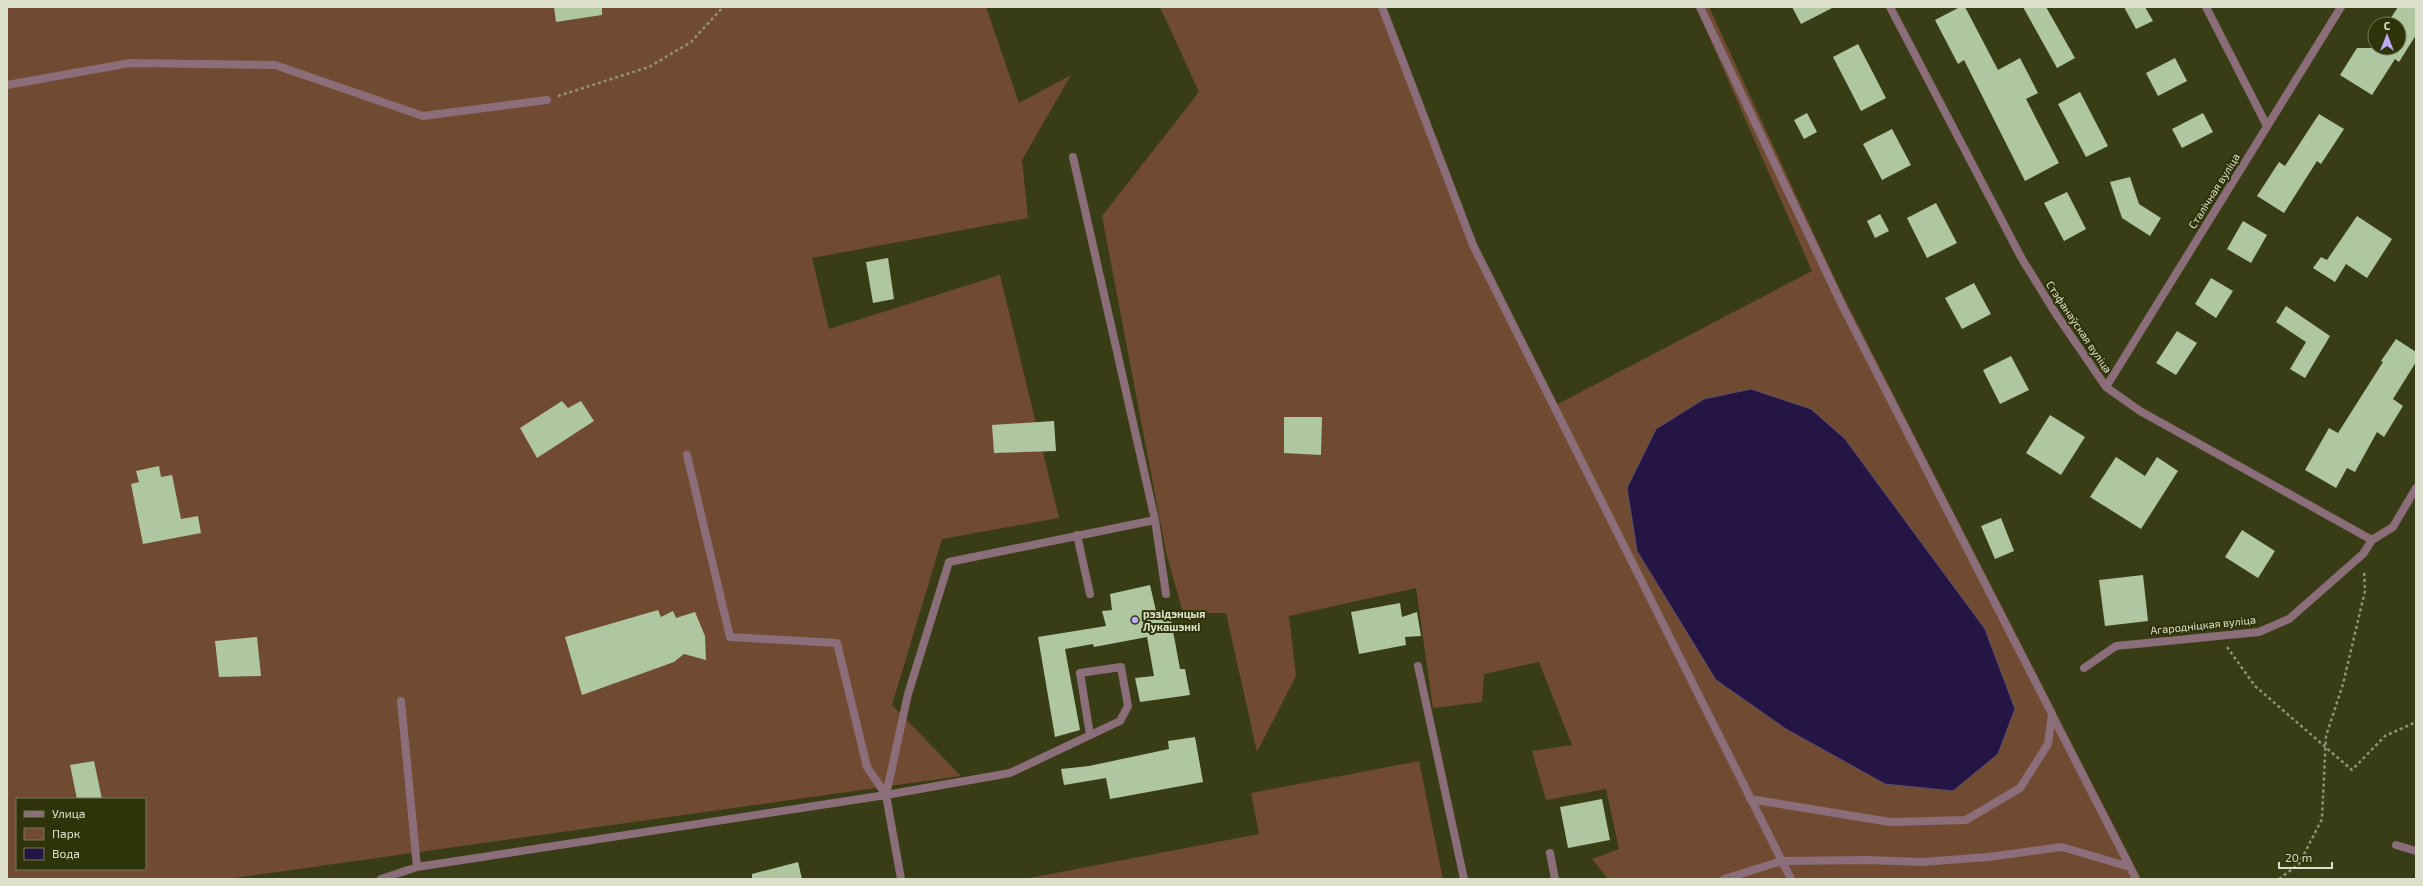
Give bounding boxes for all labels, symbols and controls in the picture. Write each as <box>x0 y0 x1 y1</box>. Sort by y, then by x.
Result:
north arrow <box>2367 16 2407 56</box>
text: С <box>2384 19 2391 32</box>
street label: Сталічная вуліца <box>2185 151 2243 231</box>
street label: Стэфанаўская вуліца <box>2043 278 2115 376</box>
place label: рэзідэнцыя Лукашэнкі <box>1143 607 1205 633</box>
street label: Агародніцкая вуліца <box>2149 612 2257 638</box>
marker: рэзідэнцыя Лукашэнкі <box>1130 615 1140 625</box>
legend <box>16 798 146 870</box>
text: Улица <box>52 806 85 820</box>
text: Парк <box>52 826 81 840</box>
scale bar <box>2279 844 2332 870</box>
text: Вода <box>52 846 80 860</box>
text: 20 m <box>2285 850 2312 864</box>

